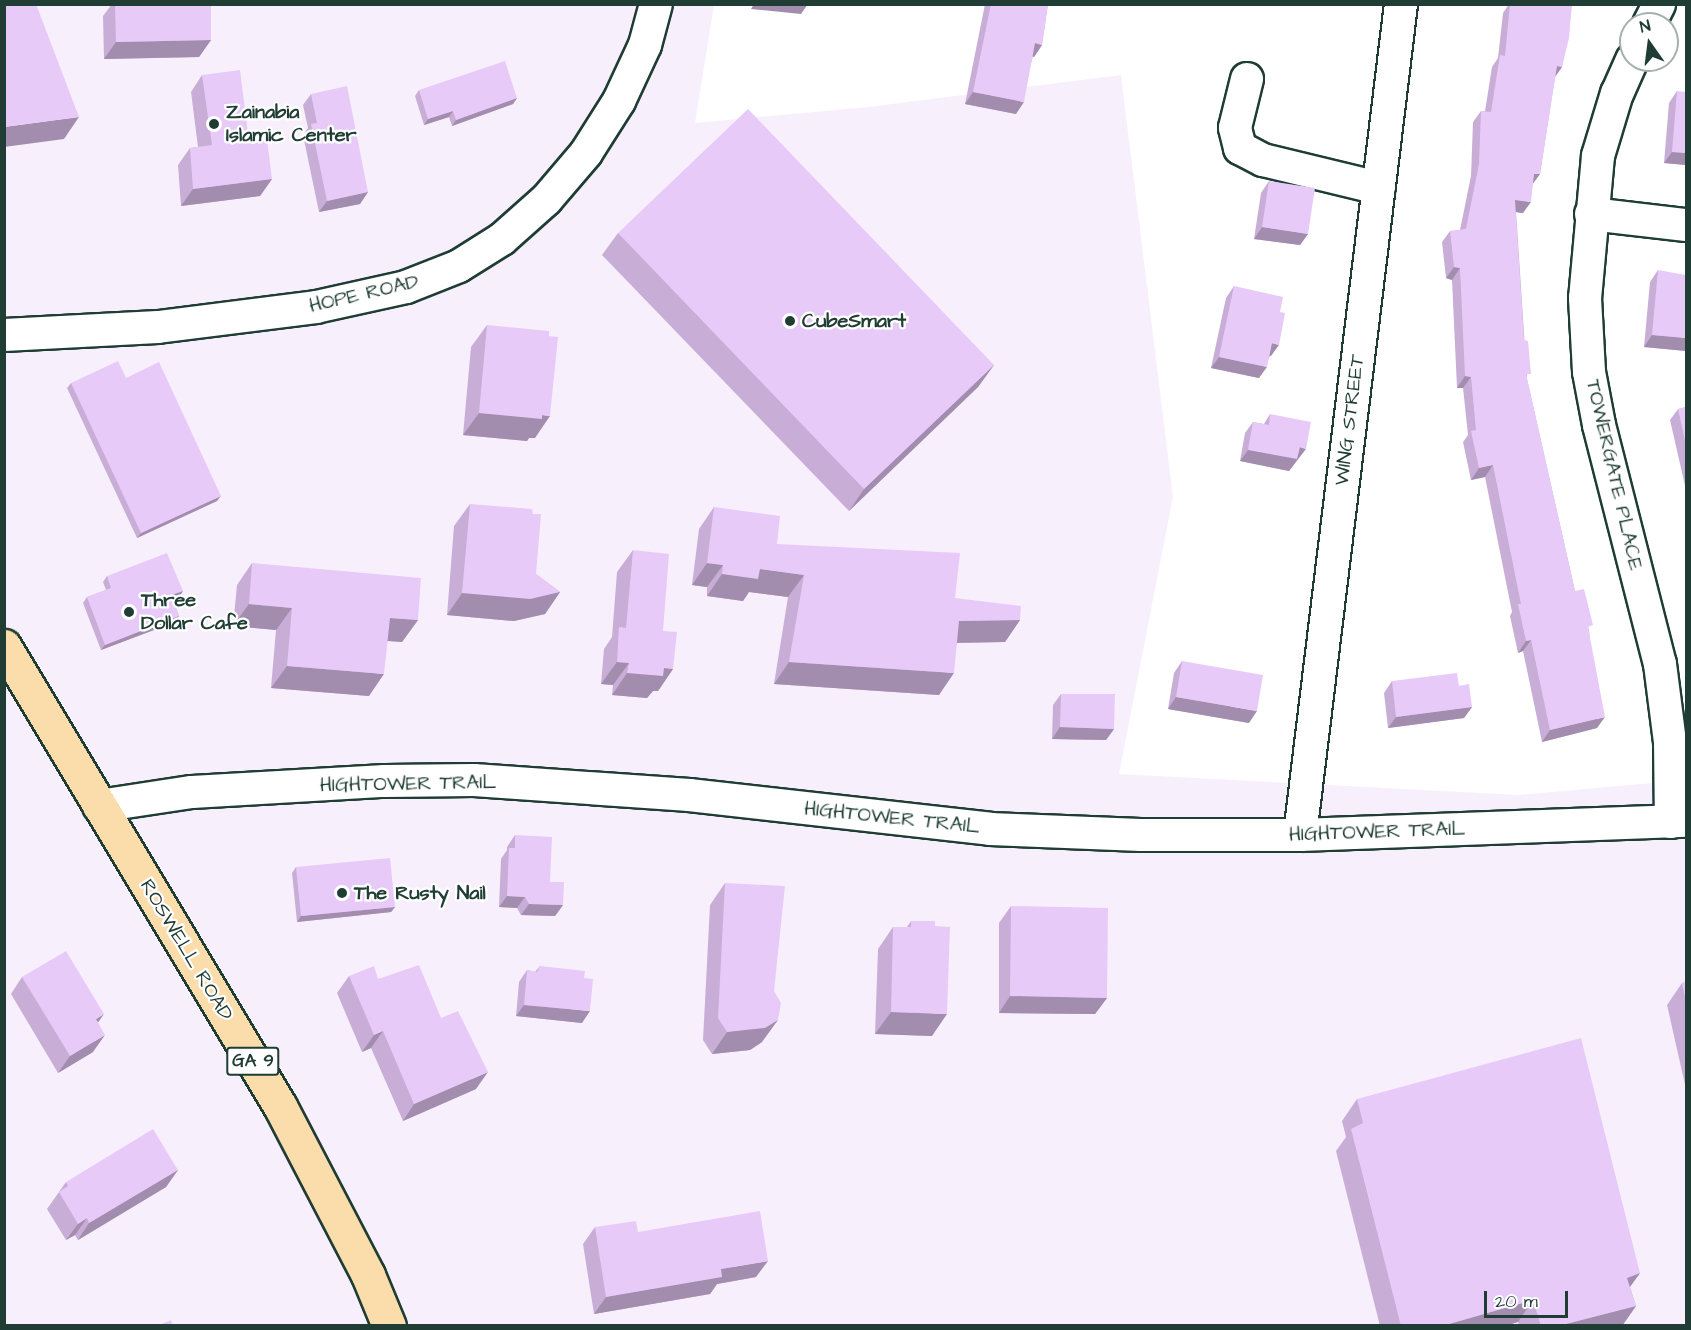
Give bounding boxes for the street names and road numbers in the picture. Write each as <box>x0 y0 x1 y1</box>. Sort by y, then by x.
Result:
street label: HOPE ROAD <box>307 270 421 318</box>
street label: WING STREET <box>1330 353 1370 487</box>
street label: TOWERGATE PLACE <box>1580 377 1648 573</box>
street label: HIGHTOWER TRAIL <box>320 770 496 798</box>
street label: HIGHTOWER TRAIL <box>803 797 981 839</box>
street label: HIGHTOWER TRAIL <box>1289 817 1465 847</box>
street label: ROSWELL ROAD <box>134 875 238 1025</box>
road number: GA 9 <box>226 1046 280 1076</box>

